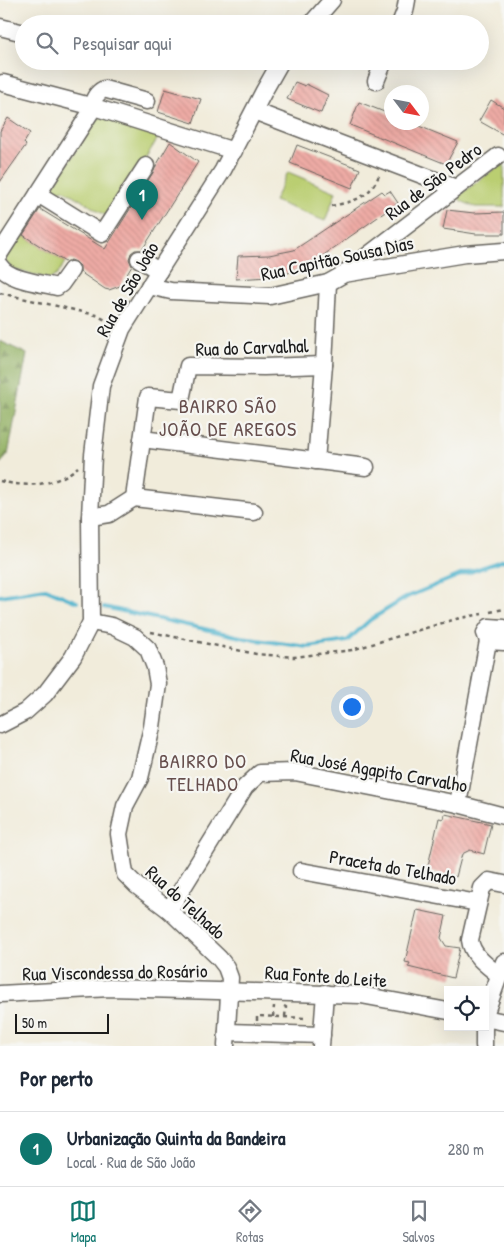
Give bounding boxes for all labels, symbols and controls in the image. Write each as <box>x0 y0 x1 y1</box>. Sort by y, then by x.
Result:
search box <box>15 15 489 70</box>
icon: search <box>33 29 61 57</box>
text: Pesquisar aqui <box>73 30 172 56</box>
north arrow <box>384 85 429 130</box>
street label: Rua de São Pedro <box>379 136 487 226</box>
pin: 1 <box>126 179 158 220</box>
street label: Rua Capitão Sousa Dias <box>258 229 416 287</box>
street label: Rua de São João <box>89 237 165 341</box>
street label: Rua do Carvalhal <box>195 332 310 362</box>
district label: BAIRRO SÃO JOÃO DE AREGOS <box>159 392 297 442</box>
your location <box>339 694 365 720</box>
street label: Rua José Agapito Carvalho <box>289 742 470 798</box>
district label: BAIRRO DO TELHADO <box>159 747 247 797</box>
street label: Praceta do Telhado <box>327 843 459 891</box>
street label: Rua do Telhado <box>140 859 232 945</box>
street label: Rua Viscondessa do Rosário <box>22 957 208 987</box>
street label: Rua Fonte do Leite <box>264 959 388 993</box>
map controls <box>444 986 489 1031</box>
button: locate <box>444 986 489 1031</box>
scale bar <box>15 1011 109 1034</box>
text: 50 m <box>22 1013 47 1032</box>
text: Por perto <box>20 1064 93 1093</box>
text: Urbanização Quinta da Bandeira <box>67 1125 285 1151</box>
text: 1 <box>33 1138 39 1160</box>
text: 280 m <box>448 1138 484 1160</box>
text: Local · Rua de São João <box>67 1151 195 1173</box>
tab: Mapa <box>69 1197 97 1246</box>
tab: Rotas <box>236 1197 264 1246</box>
tab: Salvos <box>402 1197 435 1246</box>

